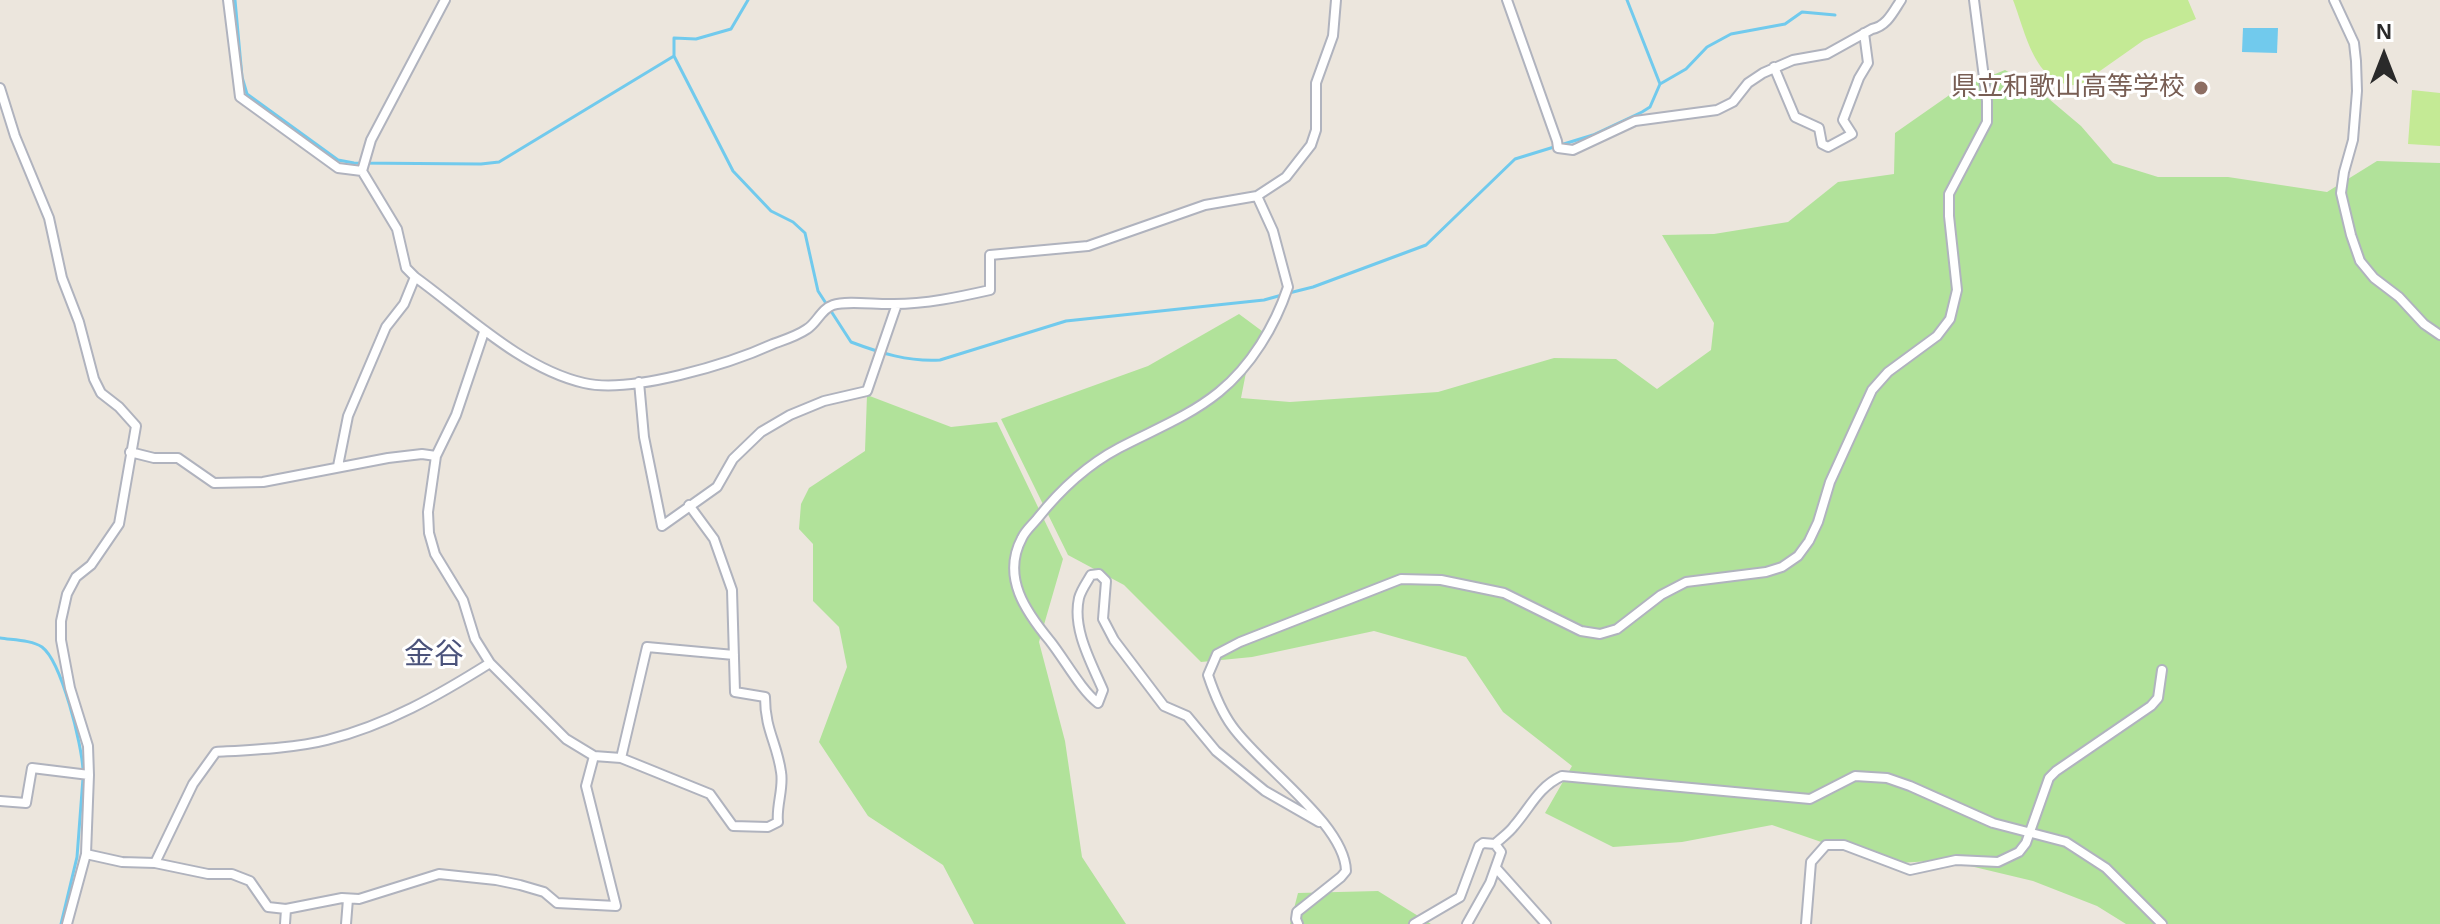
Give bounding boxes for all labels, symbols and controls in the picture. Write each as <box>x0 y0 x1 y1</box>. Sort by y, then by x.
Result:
north arrow <box>2344 16 2424 96</box>
text: N <box>2376 19 2392 44</box>
place label: 県立和歌山高等学校 <box>1951 72 2185 104</box>
marker: 県立和歌山高等学校 <box>2192 79 2210 97</box>
district label: 金谷 <box>404 638 464 674</box>

